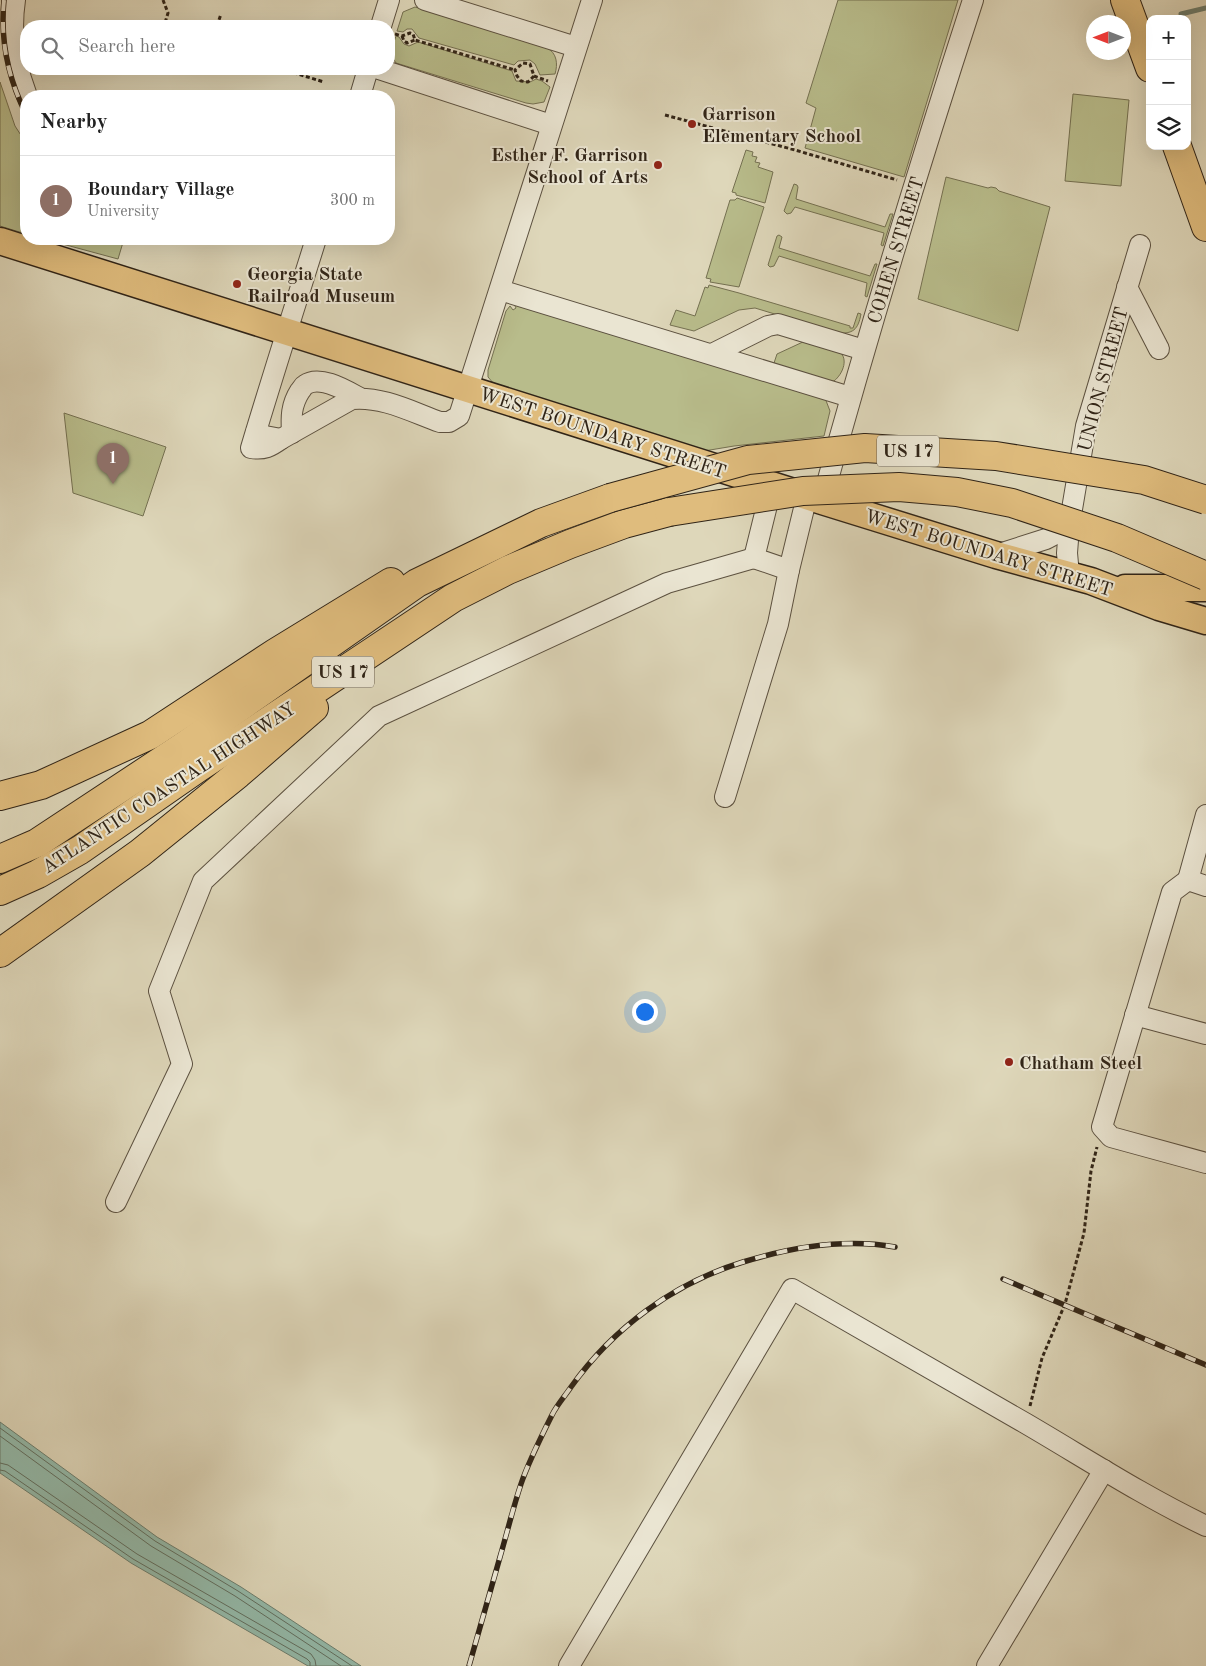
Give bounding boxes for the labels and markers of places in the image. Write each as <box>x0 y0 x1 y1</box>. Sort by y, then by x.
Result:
place label: Garrison Elementary School <box>702 106 861 147</box>
marker: Garrison Elementary School <box>686 118 698 130</box>
place label: Esther F. Garrison School of Arts <box>491 147 648 188</box>
marker: Esther F. Garrison School of Arts <box>652 159 664 171</box>
place label: Georgia State Railroad Museum <box>247 266 395 307</box>
marker: Georgia State Railroad Museum <box>231 278 243 290</box>
pin: 1 <box>97 443 129 484</box>
place label: Chatham Steel <box>1019 1055 1142 1074</box>
marker: Chatham Steel <box>1003 1056 1015 1068</box>

